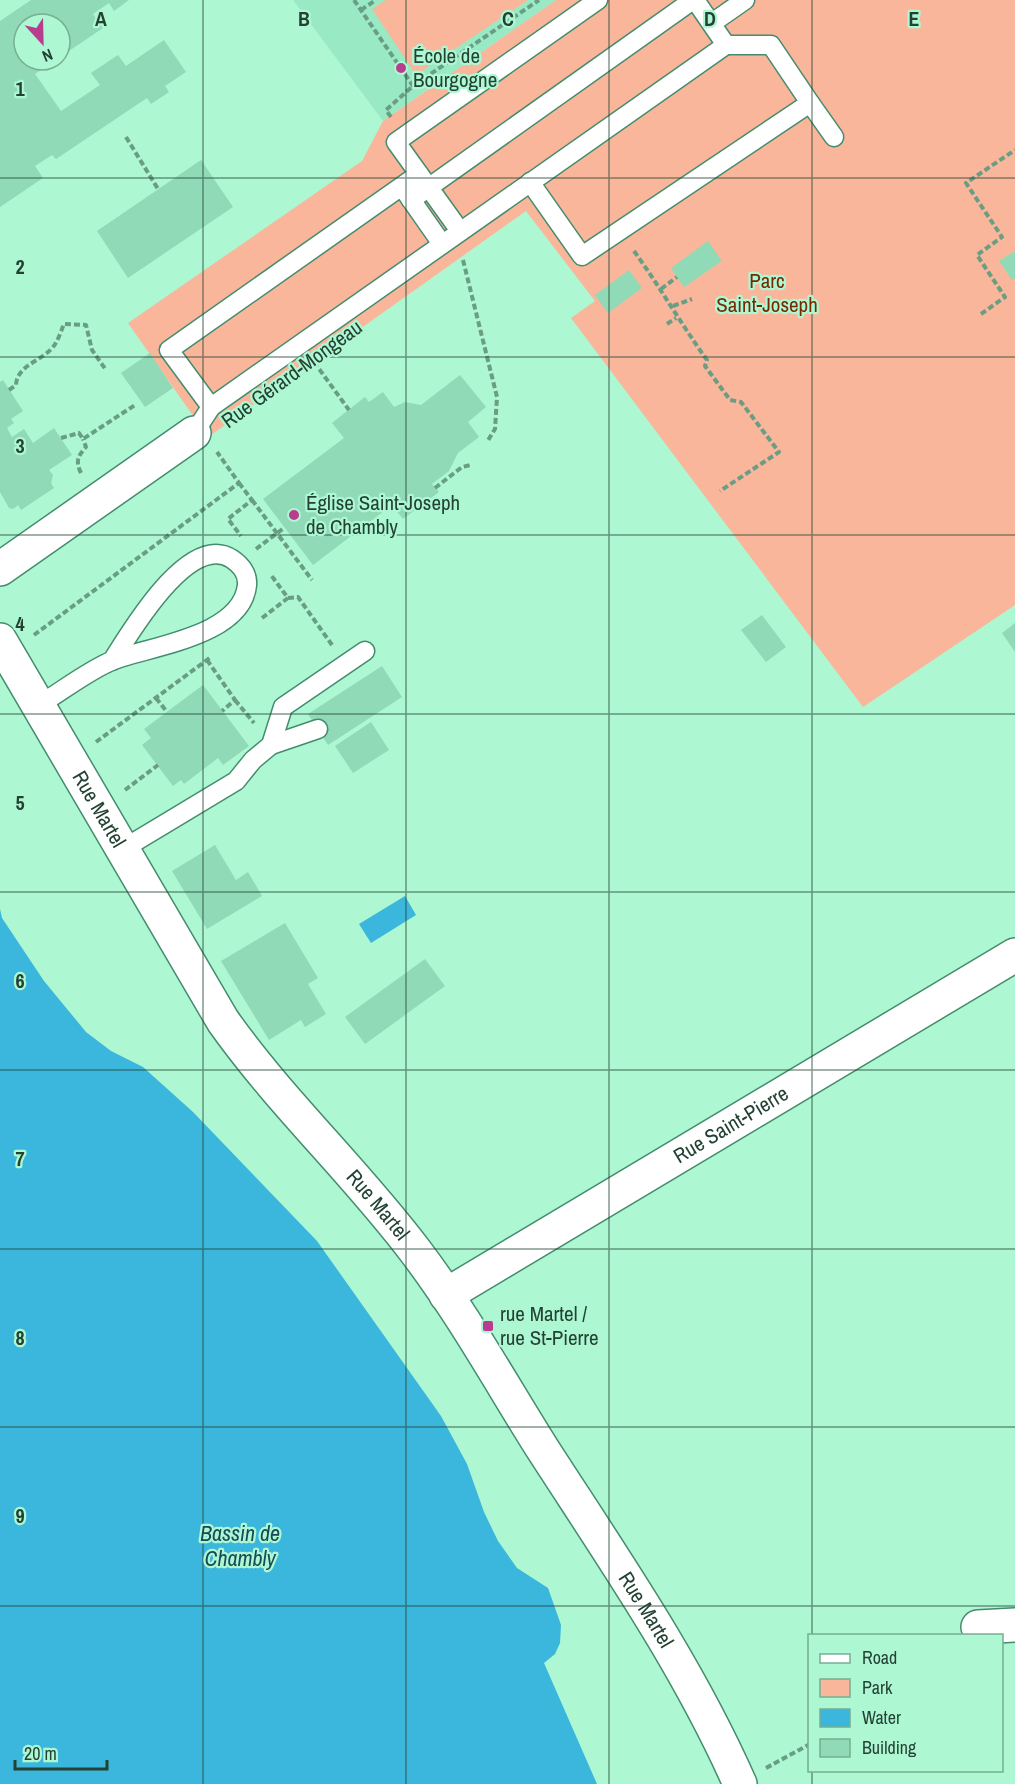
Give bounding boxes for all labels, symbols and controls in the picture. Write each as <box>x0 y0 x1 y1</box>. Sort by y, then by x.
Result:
text: A <box>95 5 107 32</box>
text: B <box>298 5 310 32</box>
text: C <box>502 5 514 32</box>
text: D <box>704 5 716 32</box>
text: E <box>909 5 920 32</box>
north arrow <box>12 12 72 72</box>
place label: École de Bourgogne <box>413 41 497 94</box>
text: N <box>39 44 56 68</box>
marker: École de Bourgogne <box>394 61 408 75</box>
text: 1 <box>15 75 25 102</box>
text: 2 <box>15 253 25 280</box>
park label: Parc Saint-Joseph <box>716 266 818 319</box>
street label: Rue Gérard-Mongeau <box>215 313 368 435</box>
text: 3 <box>15 432 25 459</box>
place label: Église Saint-Joseph de Chambly <box>306 488 460 541</box>
marker: Église Saint-Joseph de Chambly <box>287 508 301 522</box>
text: 4 <box>15 610 25 637</box>
street label: Rue Martel <box>66 765 133 853</box>
text: 5 <box>15 789 25 816</box>
text: 6 <box>15 967 25 994</box>
street label: Rue Saint-Pierre <box>668 1079 794 1170</box>
text: 7 <box>15 1145 25 1172</box>
street label: Rue Martel <box>340 1163 417 1246</box>
place label: rue Martel / rue St-Pierre <box>500 1299 599 1352</box>
marker: rue Martel / rue St-Pierre <box>481 1319 495 1333</box>
text: 8 <box>15 1324 25 1351</box>
text: 9 <box>15 1502 25 1529</box>
water label: Bassin de Chambly <box>200 1518 280 1573</box>
street label: Rue Martel <box>612 1566 681 1653</box>
legend <box>808 1634 1003 1772</box>
text: Road <box>862 1645 897 1670</box>
text: Park <box>862 1675 893 1700</box>
text: Water <box>862 1705 901 1730</box>
scale bar <box>15 1733 106 1771</box>
text: Building <box>862 1735 917 1760</box>
text: 20 m <box>24 1741 57 1766</box>

